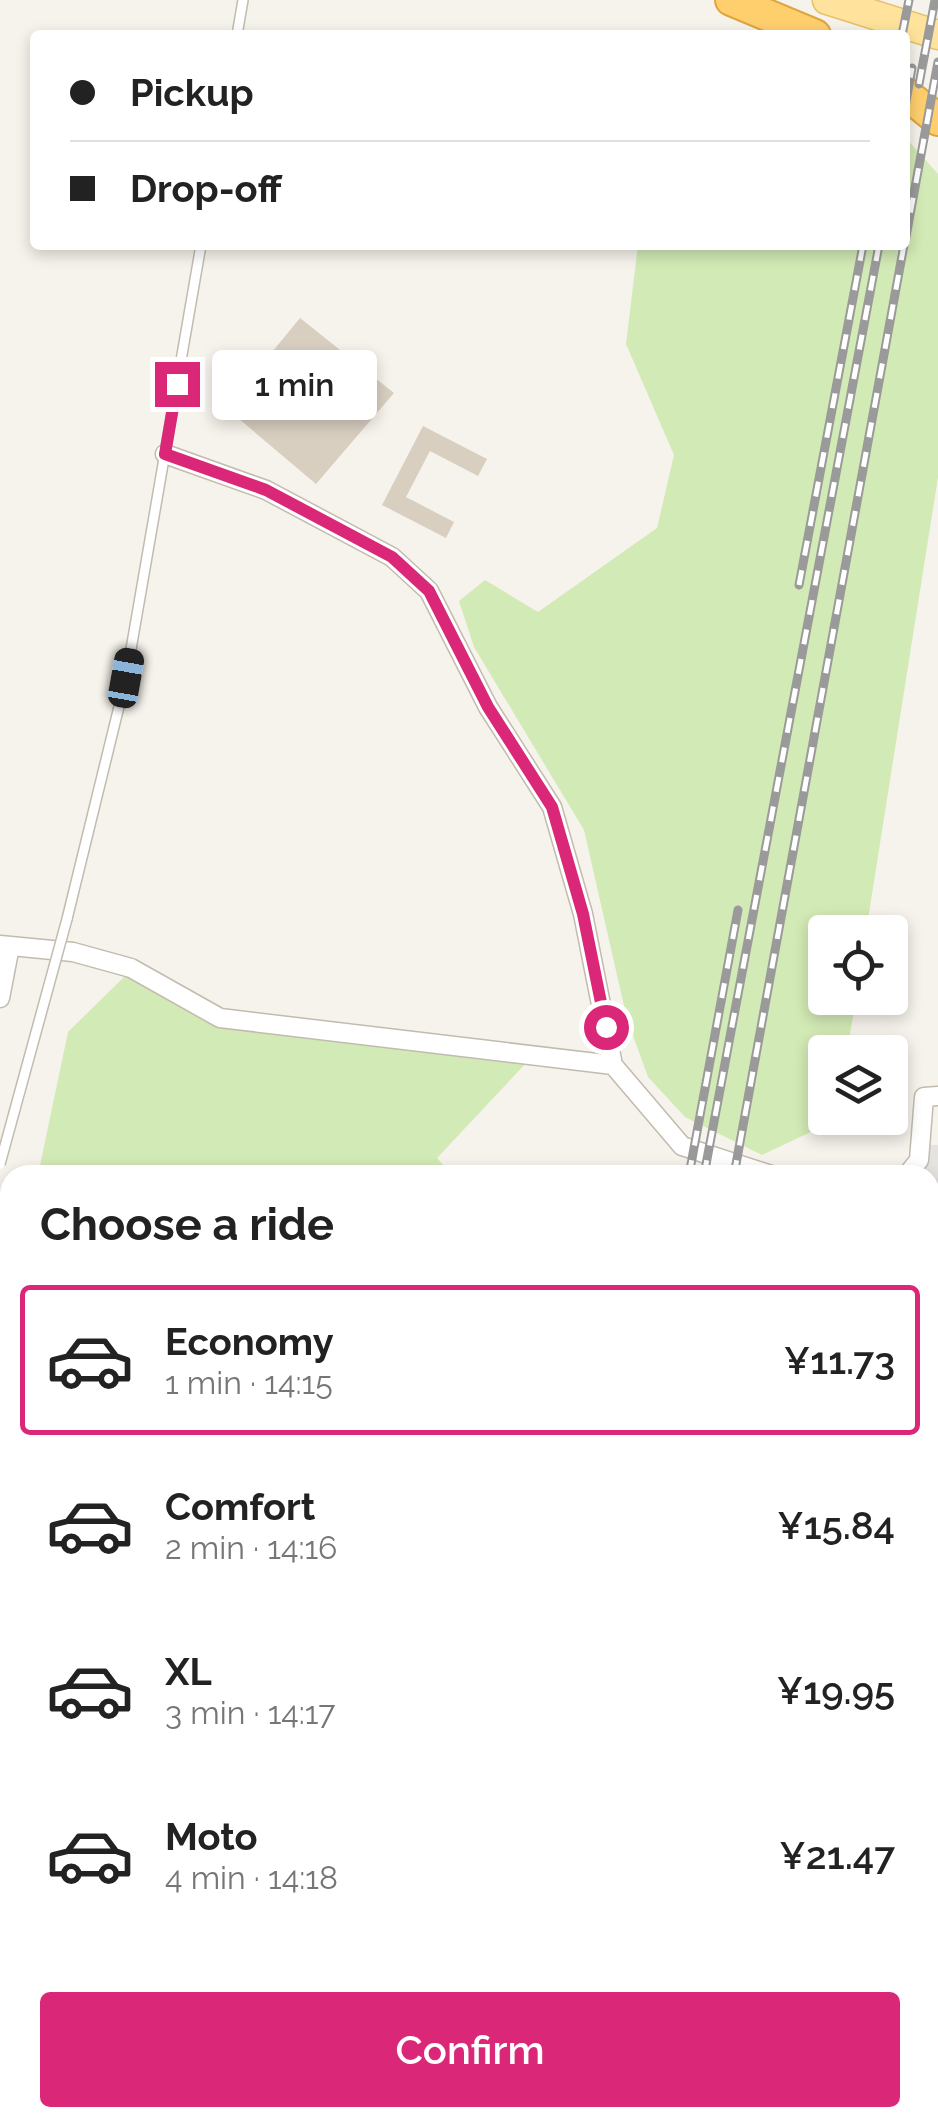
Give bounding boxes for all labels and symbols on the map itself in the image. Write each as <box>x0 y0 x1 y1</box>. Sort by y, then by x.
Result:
callout: 1 min <box>212 349 377 419</box>
route end <box>155 362 200 407</box>
car <box>106 646 146 710</box>
route start <box>584 1005 629 1050</box>

